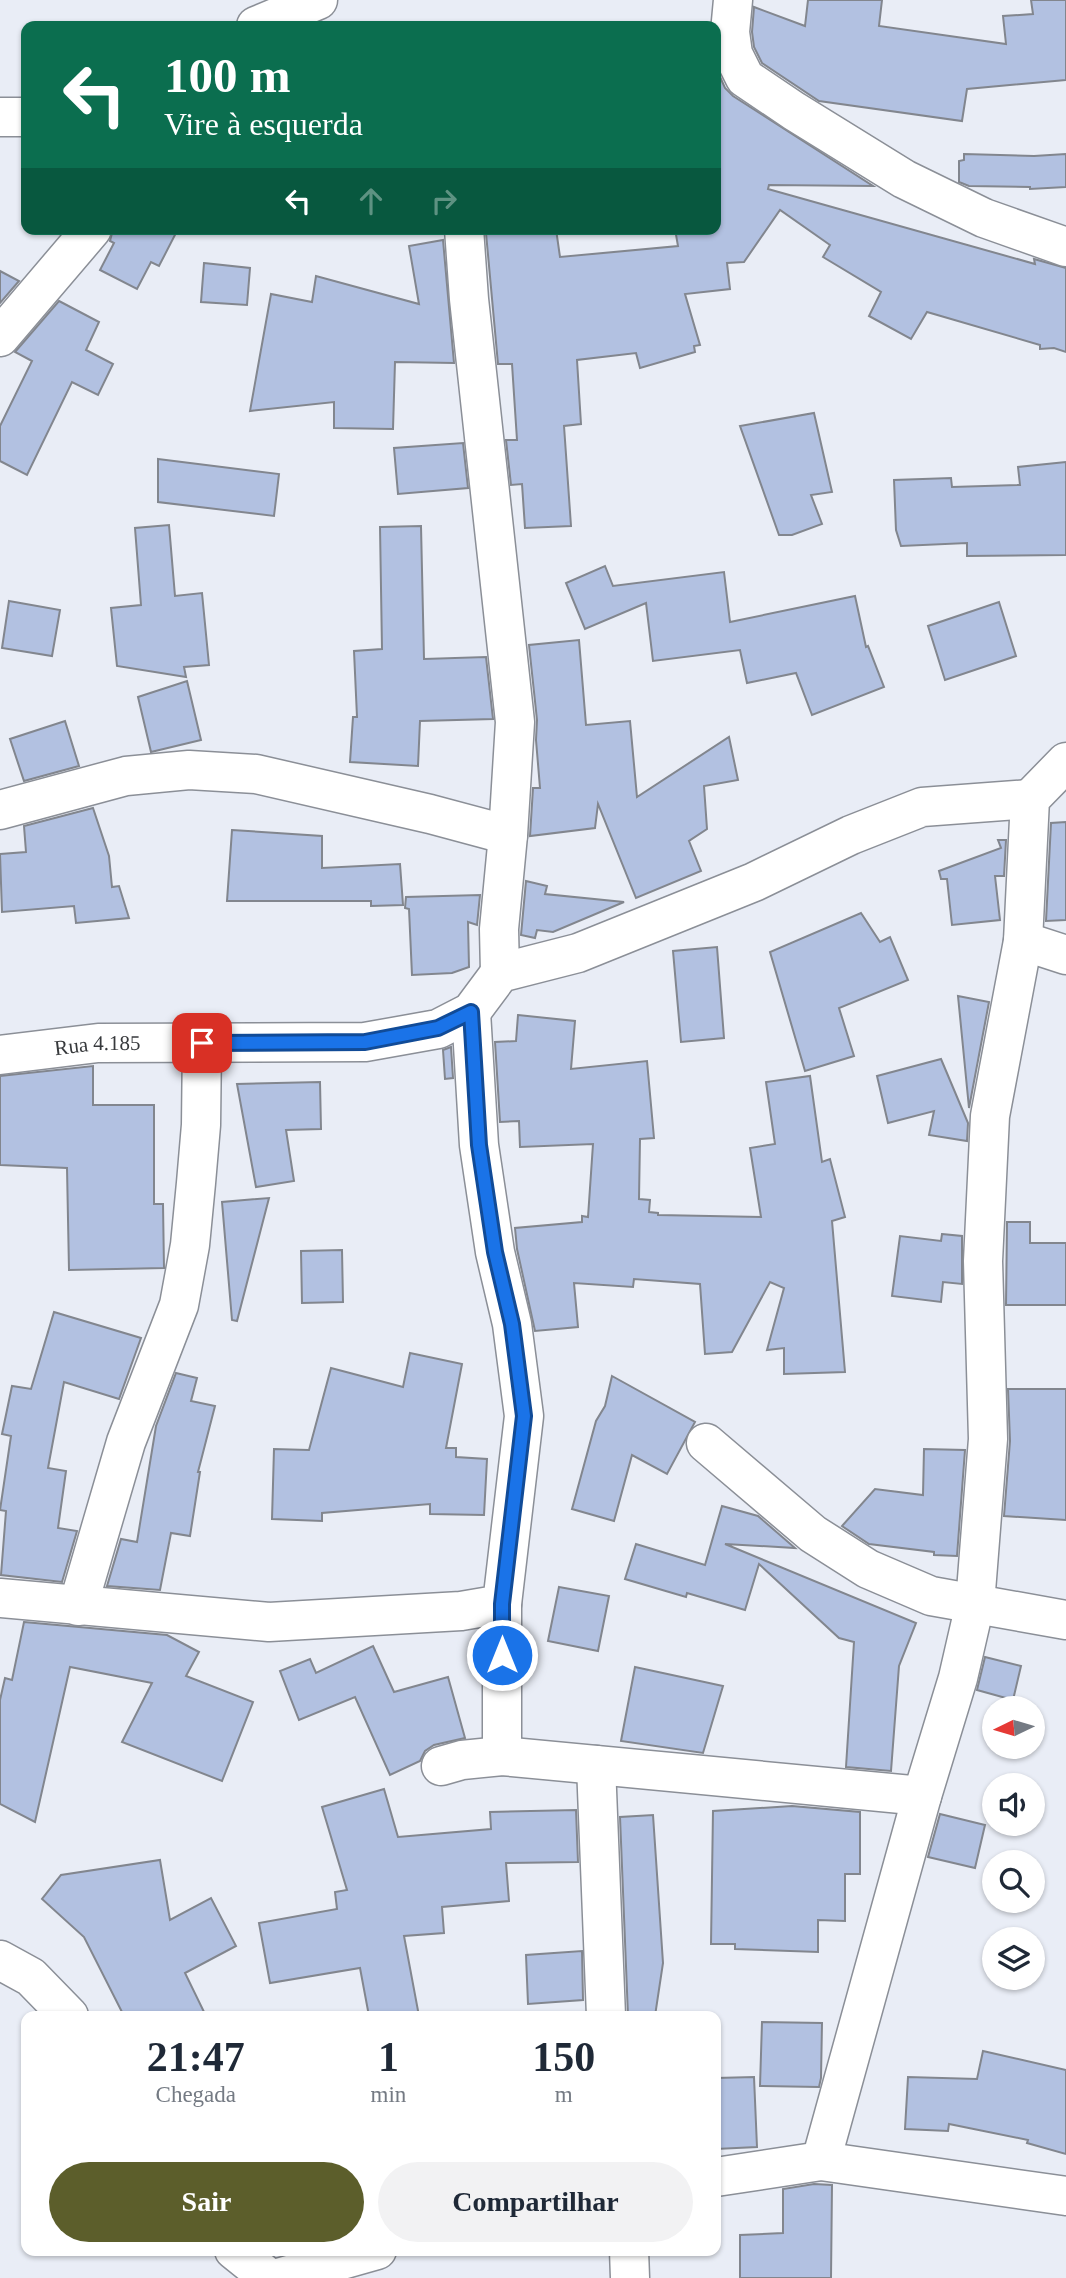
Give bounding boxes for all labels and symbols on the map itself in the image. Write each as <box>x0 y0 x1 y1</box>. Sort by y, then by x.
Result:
pin <box>172 1013 232 1073</box>
street label: Rua 4.185 <box>53 1031 140 1060</box>
position arrow <box>465 1618 539 1692</box>
north arrow <box>982 1696 1045 1759</box>

